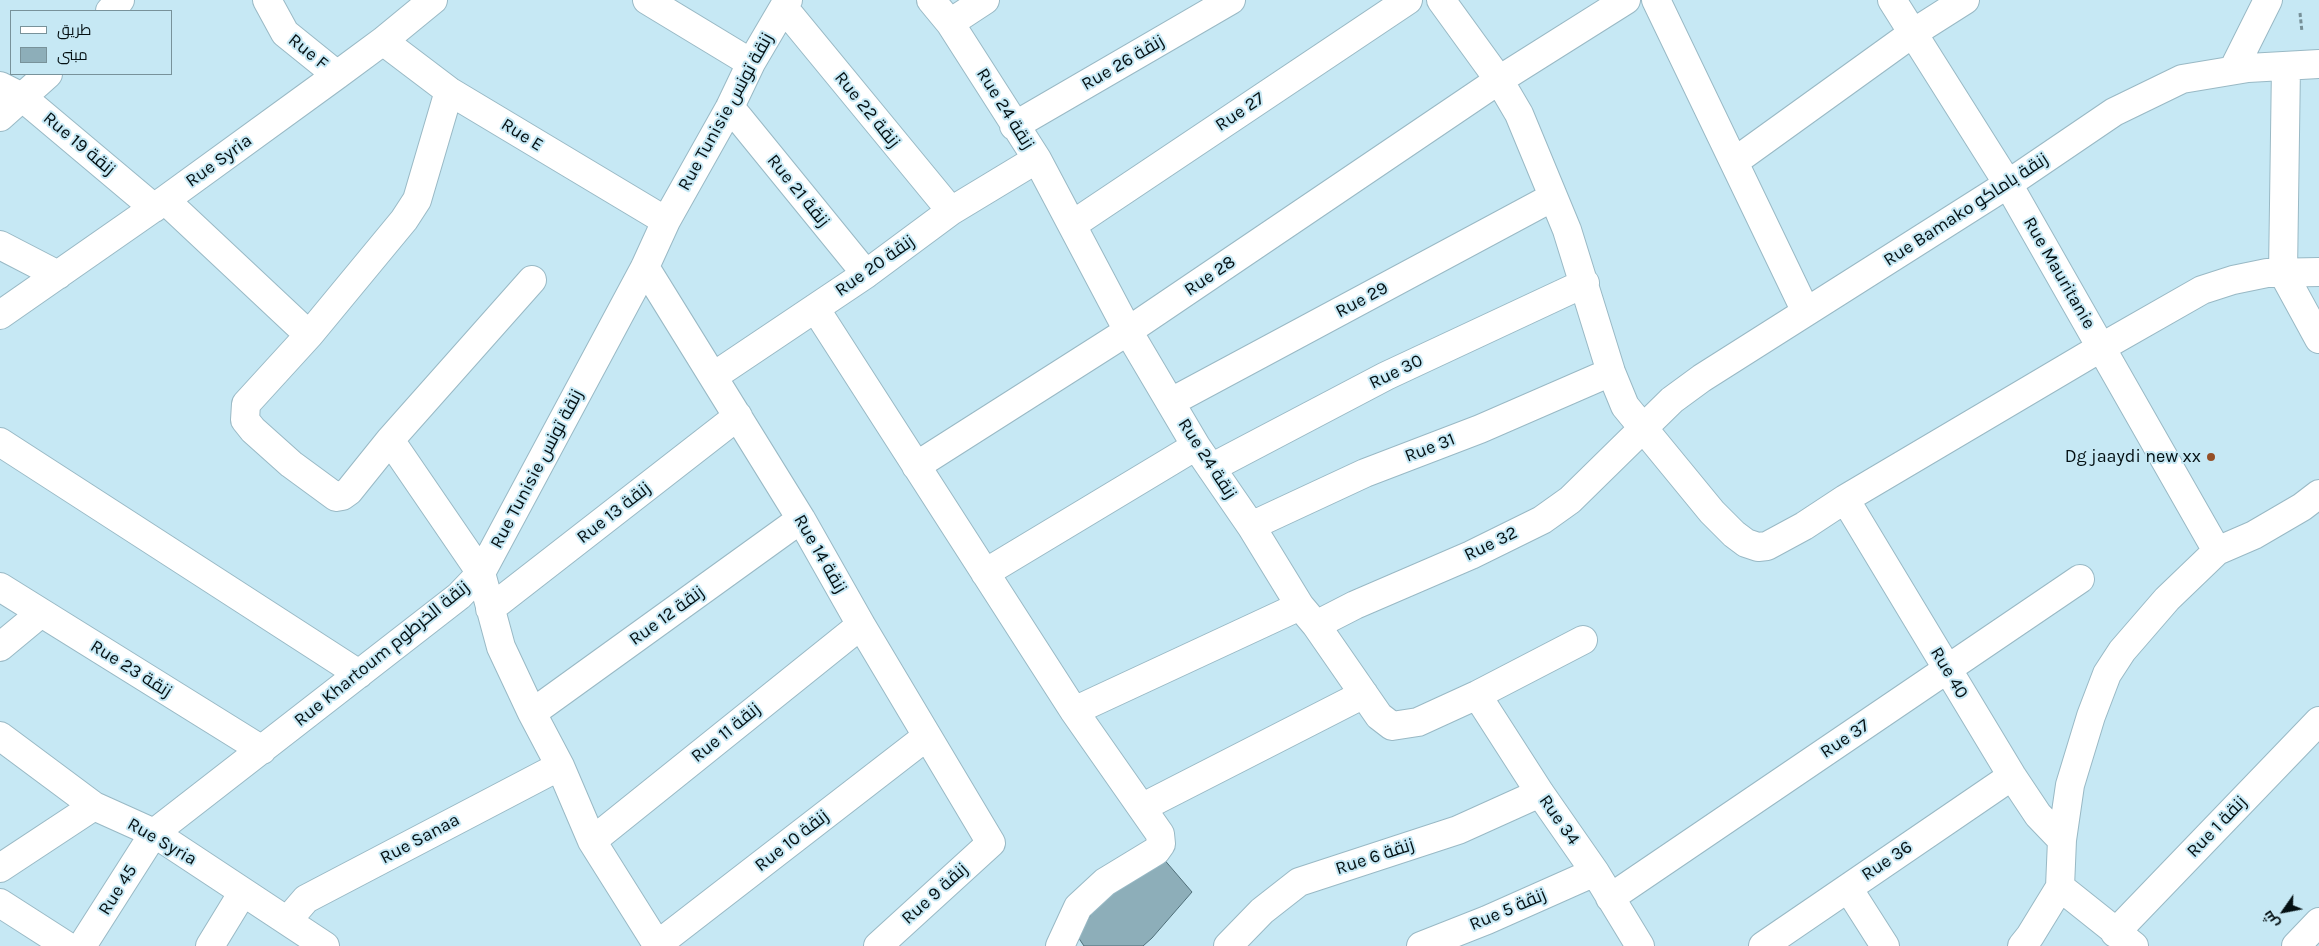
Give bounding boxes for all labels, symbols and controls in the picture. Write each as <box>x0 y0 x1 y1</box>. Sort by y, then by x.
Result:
legend <box>10 10 172 75</box>
text: طريق <box>57 21 91 39</box>
street label: Rue F <box>284 29 332 75</box>
street label: Rue Tunisie زنقة تونس <box>674 29 778 195</box>
street label: Rue 26 زنقة <box>1078 31 1168 95</box>
text: مبنى <box>57 46 88 64</box>
street label: Rue 24 زنقة <box>972 64 1038 154</box>
street label: Rue 22 زنقة <box>830 67 904 153</box>
street label: Rue 27 <box>1211 88 1269 136</box>
street label: Rue 19 زنقة <box>39 108 119 180</box>
street label: Rue E <box>497 114 547 156</box>
street label: Rue Syria <box>182 130 256 192</box>
street label: Rue Bamako زنقة باماكو <box>1880 149 2052 271</box>
street label: Rue 21 زنقة <box>762 150 834 232</box>
street label: Rue Mauritanie <box>2018 213 2100 333</box>
street label: Rue 20 زنقة <box>831 231 919 301</box>
street label: Rue 28 <box>1180 251 1240 301</box>
street label: Rue 29 <box>1332 277 1392 323</box>
street label: Rue 30 <box>1366 350 1426 394</box>
street label: Rue Tunisie زنقة تونس <box>486 386 588 552</box>
street label: Rue 24 زنقة <box>1173 415 1241 503</box>
street label: Rue 31 <box>1402 429 1458 467</box>
place label: Dg jaaydi new xx <box>2065 446 2201 468</box>
marker: Dg jaaydi new xx <box>2205 451 2217 463</box>
street label: Rue 13 زنقة <box>573 477 655 549</box>
street label: Rue 14 زنقة <box>789 511 851 597</box>
street label: Rue 32 <box>1461 522 1521 566</box>
street label: Rue Khartoum زنقة الخرطوم <box>290 577 474 731</box>
street label: Rue 12 زنقة <box>625 582 709 650</box>
street label: Rue 23 زنقة <box>86 635 176 703</box>
street label: Rue 40 <box>1925 643 1973 703</box>
street label: Rue 11 زنقة <box>687 698 765 768</box>
street label: Rue 37 <box>1816 715 1874 763</box>
street label: Rue 34 <box>1534 791 1584 849</box>
street label: Rue 1 زنقة <box>2182 792 2252 862</box>
street label: Rue 10 زنقة <box>751 805 833 877</box>
street label: Rue Sanaa <box>377 809 463 869</box>
street label: Rue Syria <box>123 814 201 870</box>
street label: Rue 6 زنقة <box>1333 834 1417 880</box>
street label: Rue 36 <box>1858 836 1916 886</box>
street label: Rue 9 زنقة <box>897 859 973 929</box>
street label: Rue 45 <box>94 861 142 919</box>
street label: Rue 5 زنقة <box>1466 884 1550 936</box>
north arrow <box>2259 886 2309 936</box>
text: ش <box>2259 907 2283 932</box>

